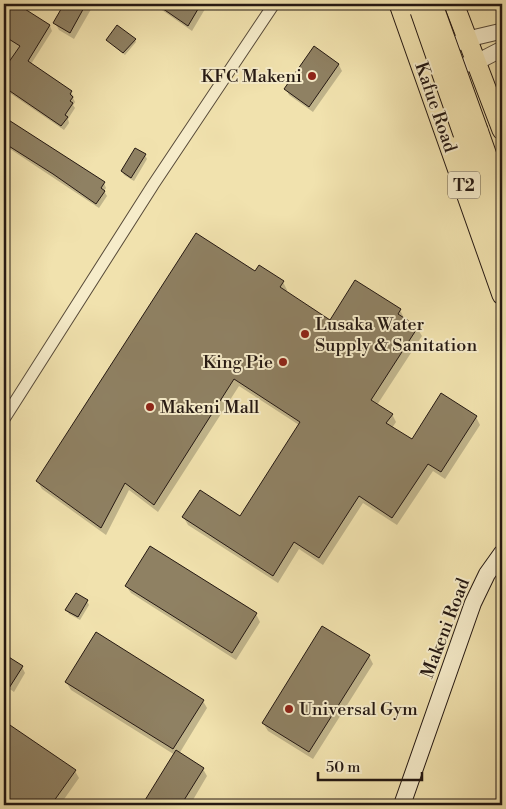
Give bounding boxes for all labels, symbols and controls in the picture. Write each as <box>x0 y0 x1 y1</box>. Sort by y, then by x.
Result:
street label: Kafue Road <box>409 59 462 156</box>
place label: KFC Makeni <box>201 65 302 88</box>
marker: KFC Makeni <box>306 70 318 82</box>
road number: T2 <box>448 172 480 198</box>
place label: Lusaka Water Supply & Sanitation <box>315 313 477 357</box>
marker: Lusaka Water Supply & Sanitation <box>299 328 311 340</box>
place label: King Pie <box>203 351 273 374</box>
marker: King Pie <box>277 356 289 368</box>
place label: Makeni Mall <box>160 396 260 419</box>
marker: Makeni Mall <box>144 401 156 413</box>
street label: Makeni Road <box>416 574 475 682</box>
place label: Universal Gym <box>299 698 418 721</box>
marker: Universal Gym <box>283 703 295 715</box>
scale bar <box>318 749 422 781</box>
text: 50 m <box>326 758 360 777</box>

